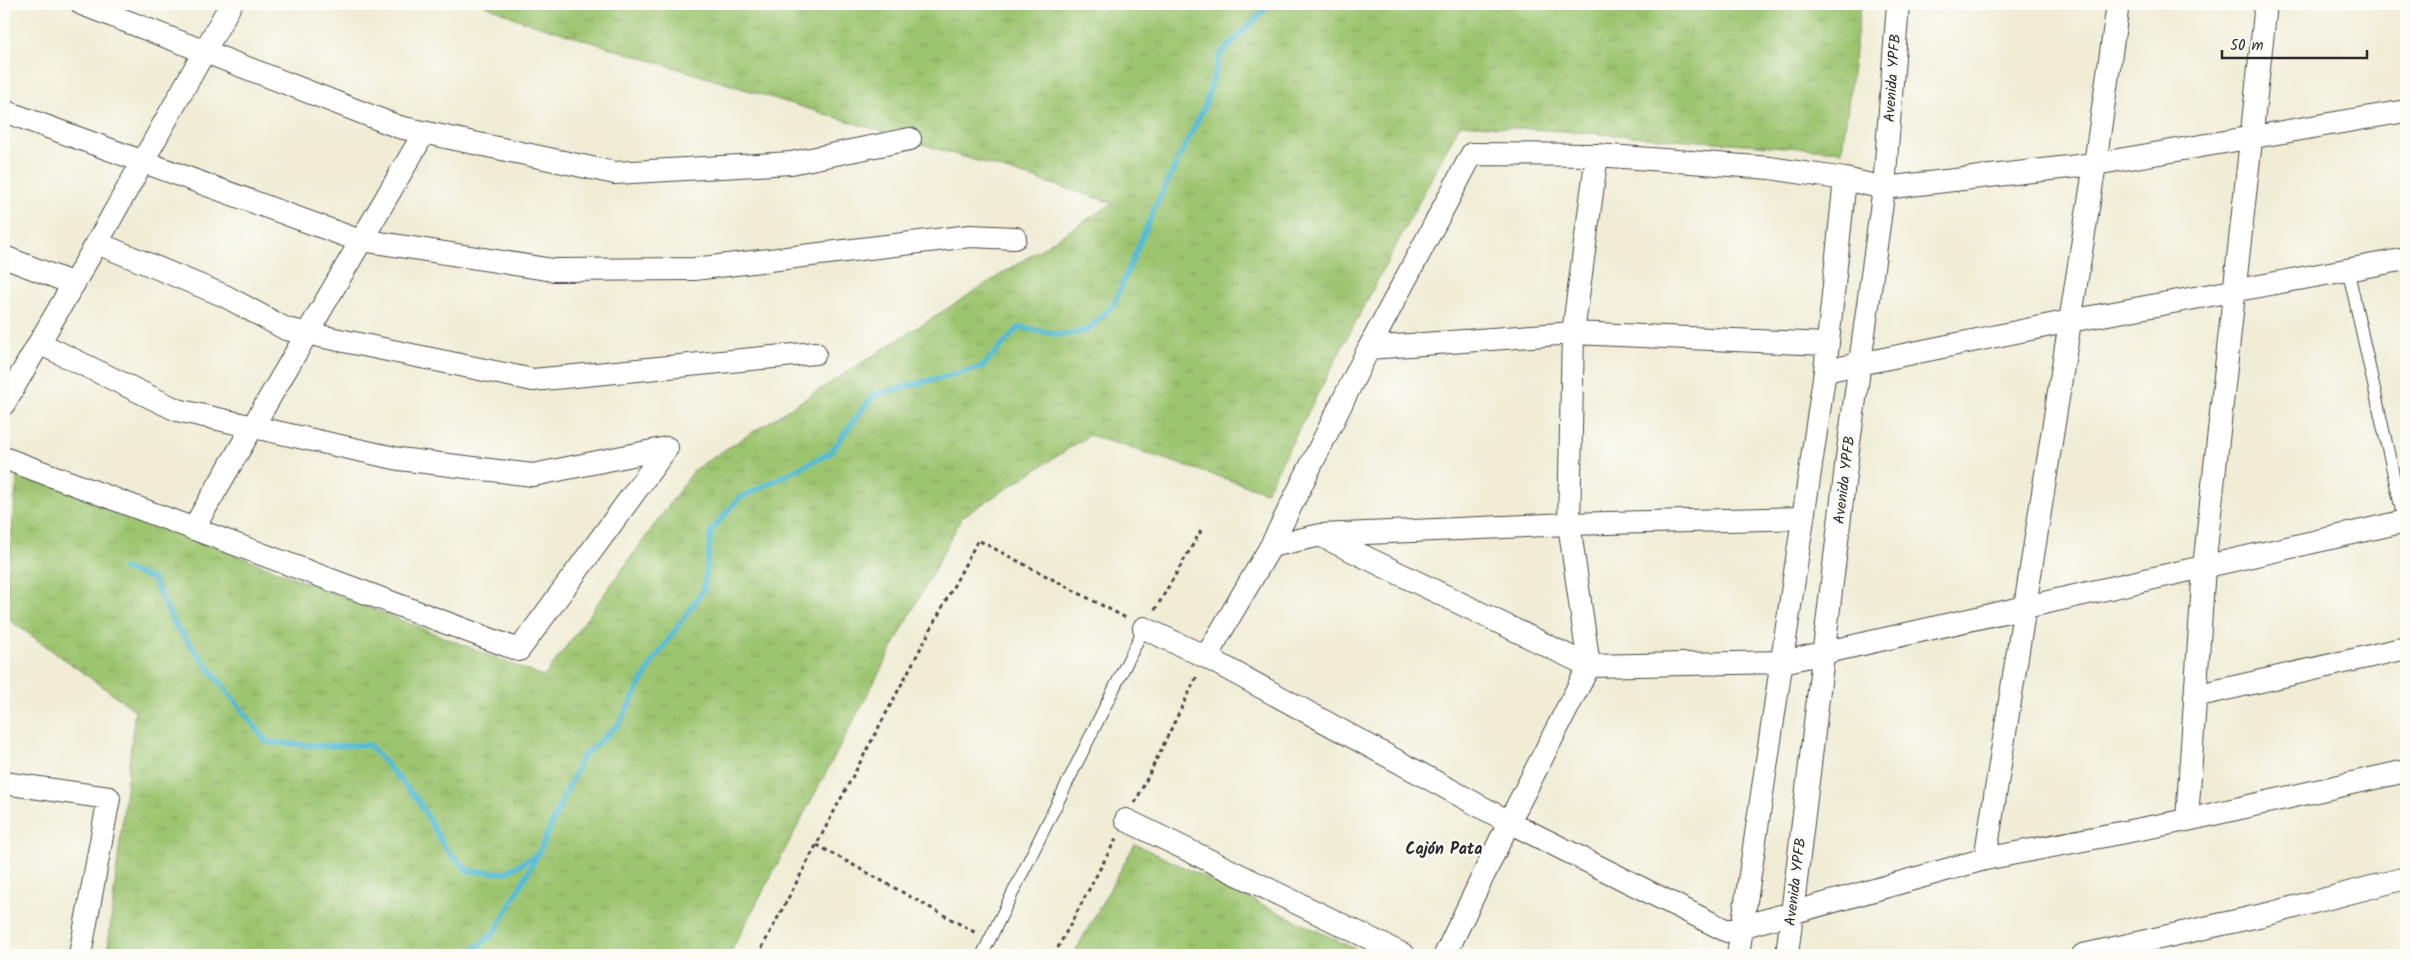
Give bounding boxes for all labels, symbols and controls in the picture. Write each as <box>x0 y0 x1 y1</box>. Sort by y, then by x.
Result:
scale bar <box>2222 28 2368 60</box>
street label: Avenida YPFB <box>1878 33 1908 123</box>
text: 50 m <box>2230 34 2264 58</box>
street label: Avenida YPFB <box>1828 435 1862 525</box>
district label: Cajón Pata <box>1406 837 1482 862</box>
street label: Avenida YPFB <box>1779 837 1813 927</box>

